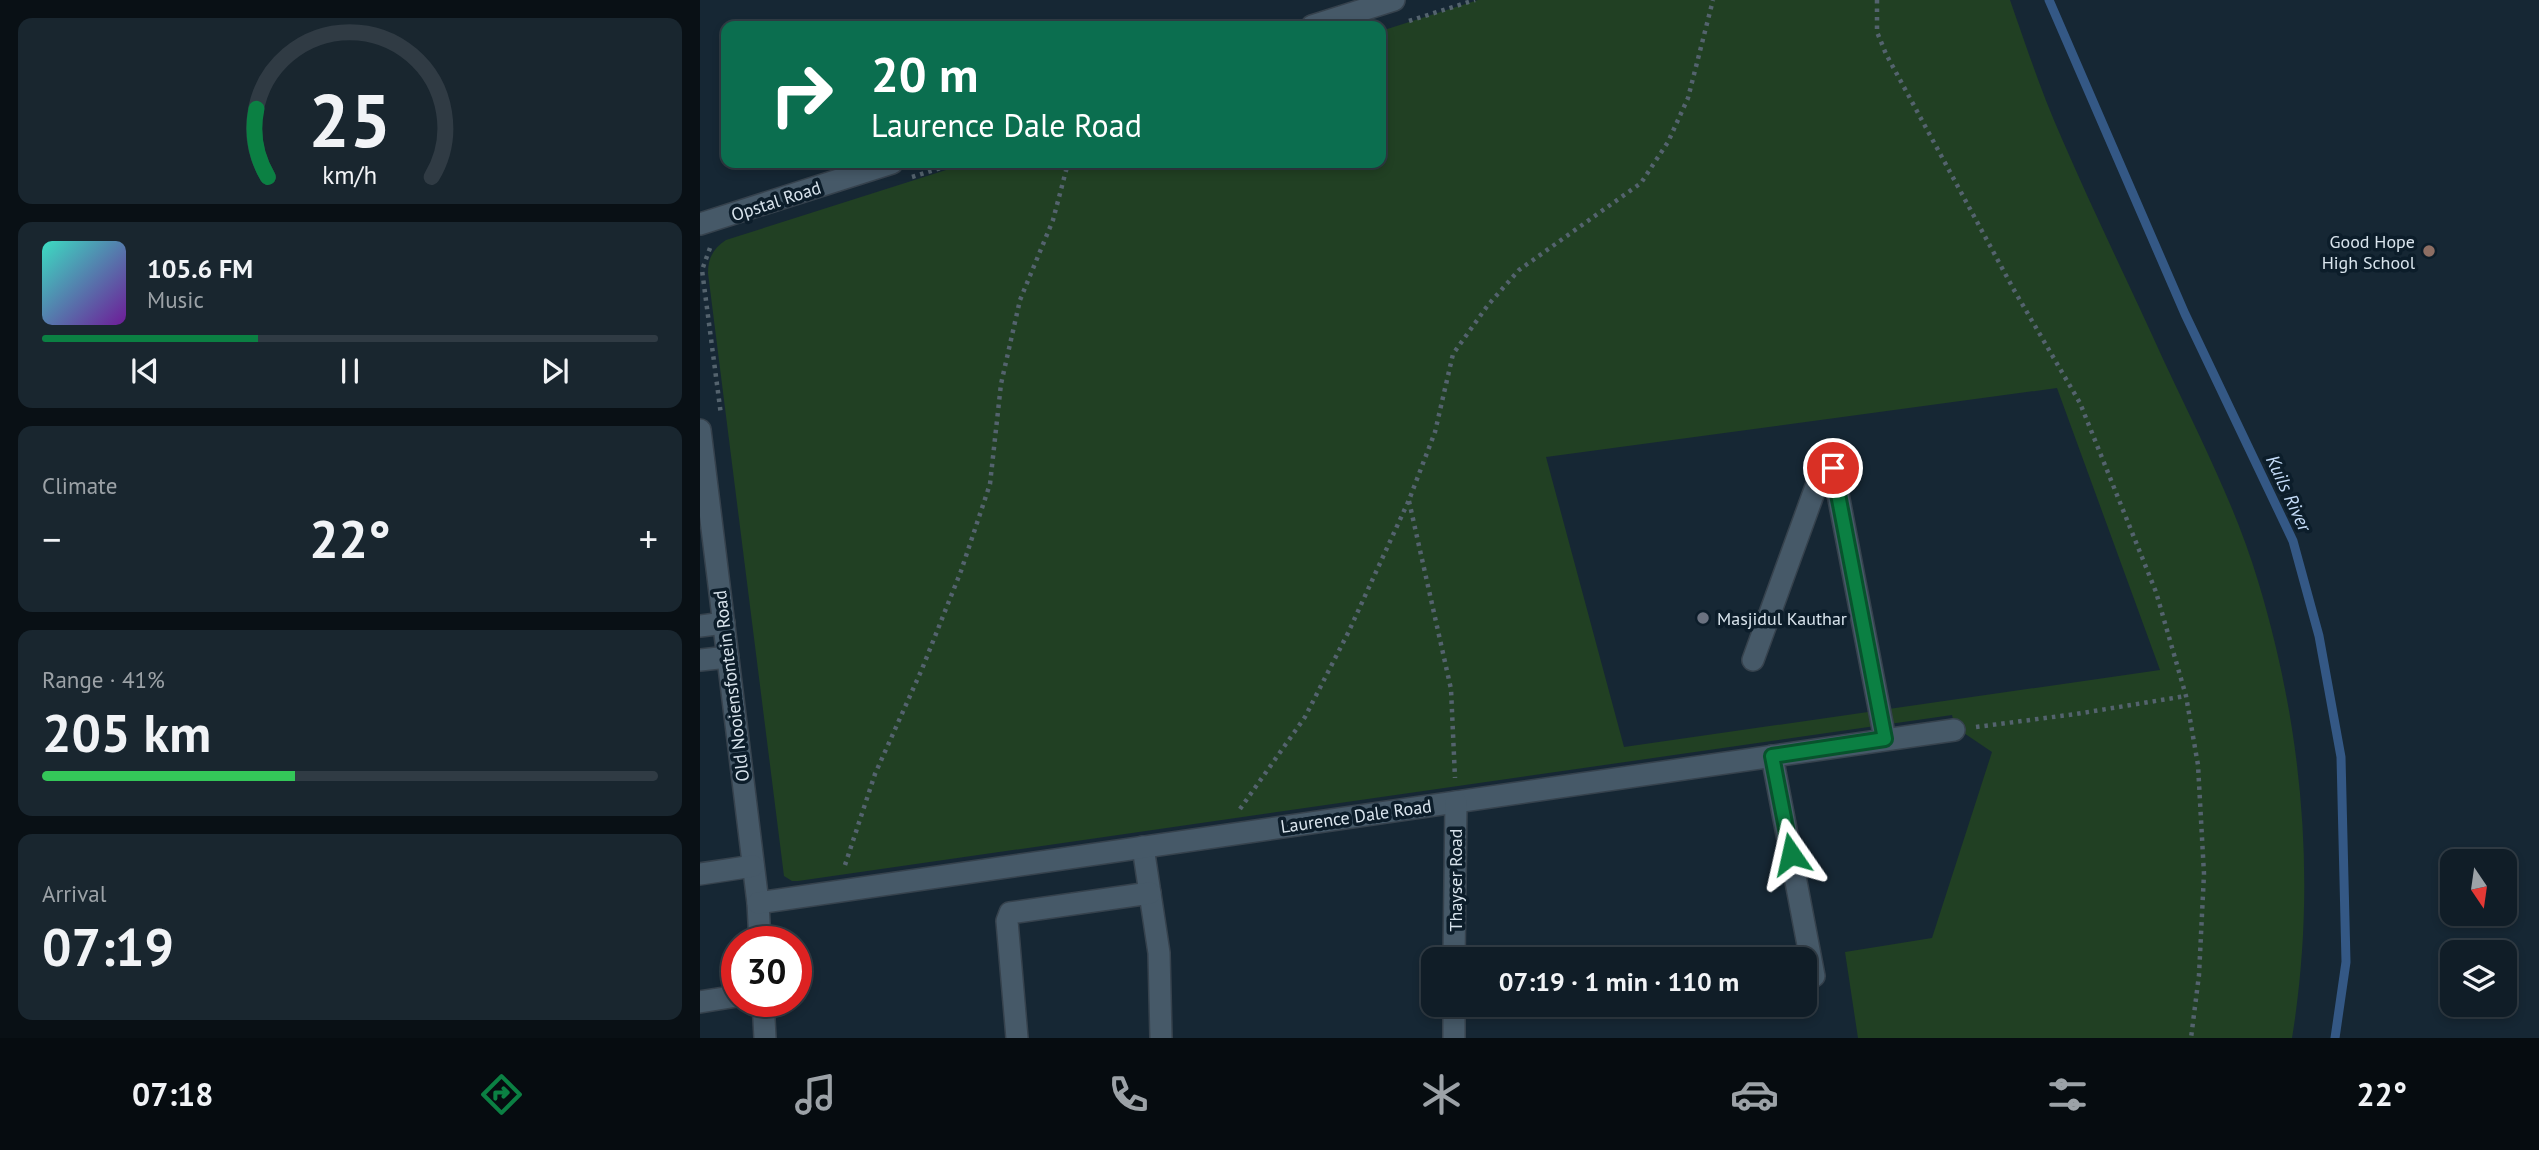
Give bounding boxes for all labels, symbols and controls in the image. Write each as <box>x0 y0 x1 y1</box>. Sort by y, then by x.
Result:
text: 20 m <box>871 42 978 106</box>
icon: right <box>756 49 847 140</box>
text: 25 <box>309 73 391 167</box>
text: Laurence Dale Road <box>871 104 1142 146</box>
text: km/h <box>323 159 377 191</box>
street label: Opstal Road <box>728 176 824 226</box>
place label: Good Hope High School <box>2322 230 2416 274</box>
marker: Good Hope High School <box>2421 243 2437 259</box>
text: 105.6 FM <box>147 252 253 285</box>
text: Music <box>147 285 204 314</box>
icon: previous <box>126 352 164 390</box>
icon: pause <box>331 352 369 390</box>
icon: next <box>536 352 574 390</box>
pin <box>1803 438 1863 498</box>
icon: arrive <box>1814 449 1852 487</box>
water label: Kuils River <box>2261 451 2318 537</box>
text: Climate <box>42 471 117 500</box>
text: 22° <box>309 505 391 572</box>
text: − <box>42 514 61 563</box>
text: + <box>639 514 658 563</box>
street label: Old Nooiensfontein Road <box>708 589 754 783</box>
place label: Masjidul Kauthar <box>1717 607 1847 630</box>
marker: Masjidul Kauthar <box>1695 610 1711 626</box>
text: Range · 41% <box>42 665 165 694</box>
text: 205 km <box>42 699 211 766</box>
street label: Laurence Dale Road <box>1279 794 1433 838</box>
position arrow <box>1754 817 1828 891</box>
street label: Thayser Road <box>1444 829 1467 931</box>
north arrow <box>2440 849 2516 926</box>
map controls <box>2440 849 2517 1017</box>
text: Arrival <box>42 879 106 908</box>
text: 07:19 <box>42 913 174 980</box>
speed limit sign: 30 <box>721 926 812 1017</box>
button: layers <box>2440 940 2517 1017</box>
text: 07:19 · 1 min · 110 m <box>1499 965 1739 998</box>
icon: directions <box>477 1070 526 1119</box>
icon: music <box>791 1070 840 1119</box>
icon: phone <box>1104 1070 1153 1119</box>
icon: climate <box>1417 1070 1466 1119</box>
icon: car <box>1730 1070 1779 1119</box>
icon: filters <box>2043 1070 2092 1119</box>
text: 07:18 <box>132 1073 213 1115</box>
text: 22° <box>2357 1073 2407 1115</box>

